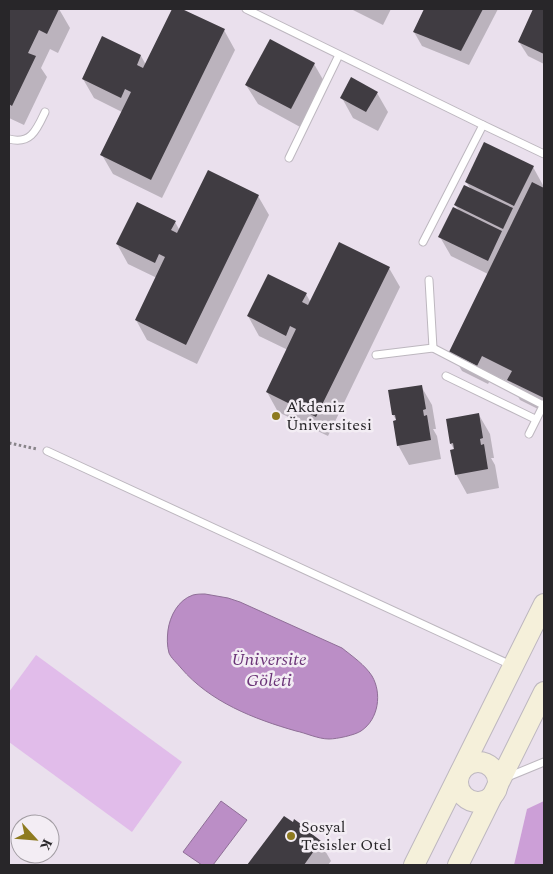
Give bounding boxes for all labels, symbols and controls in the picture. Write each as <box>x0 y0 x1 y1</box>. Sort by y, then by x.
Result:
place label: Akdeniz Üniversitesi <box>286 395 372 437</box>
marker: Akdeniz Üniversitesi <box>270 410 282 422</box>
water label: Üniversite Göleti <box>231 646 307 694</box>
north arrow <box>10 814 60 864</box>
place label: Sosyal Tesisler Otel <box>301 815 391 857</box>
marker: Sosyal Tesisler Otel <box>285 830 297 842</box>
text: K <box>34 835 58 854</box>

